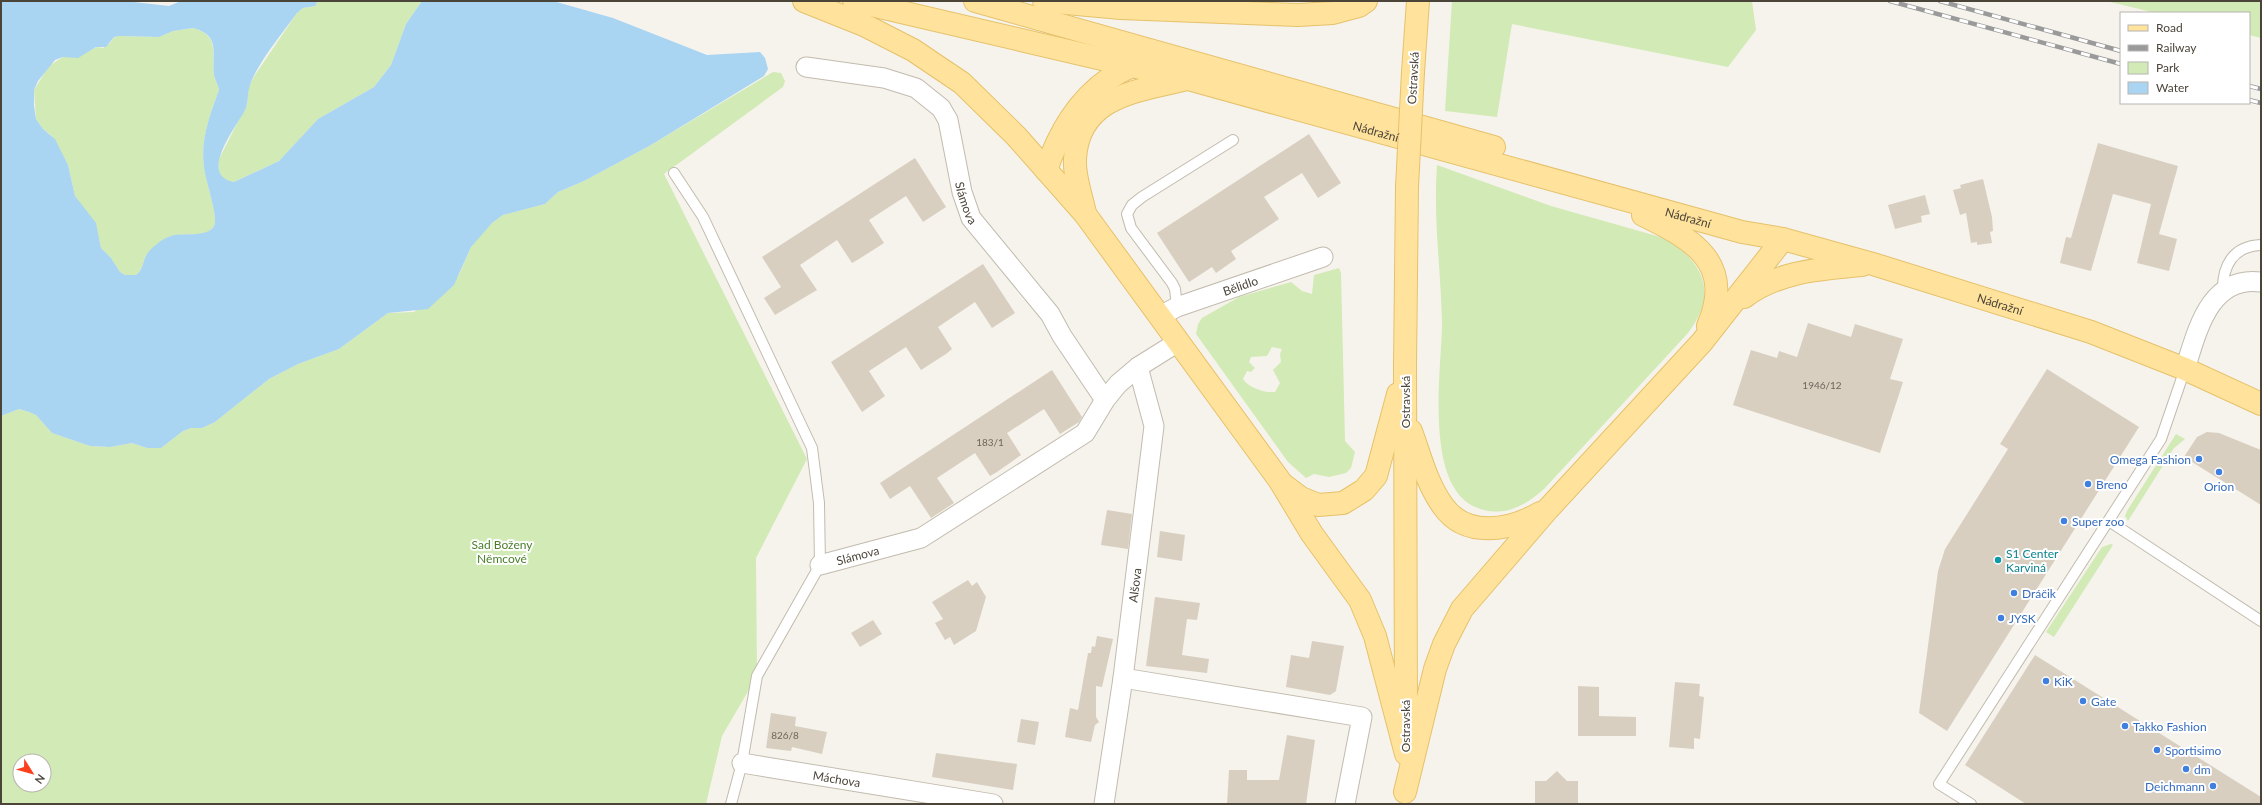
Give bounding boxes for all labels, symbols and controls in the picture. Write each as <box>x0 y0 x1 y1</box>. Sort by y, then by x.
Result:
legend <box>2120 12 2250 104</box>
text: Road <box>2156 20 2183 35</box>
text: Railway <box>2156 40 2197 55</box>
street label: Ostravská <box>1404 51 1422 105</box>
text: Park <box>2156 60 2180 75</box>
text: Water <box>2156 80 2189 95</box>
street label: Nádražní <box>1351 117 1402 145</box>
street label: Slámova <box>953 180 981 227</box>
street label: Nádražní <box>1664 204 1714 231</box>
street label: Bělidlo <box>1221 272 1260 298</box>
street label: Nádražní <box>1976 290 2026 318</box>
street label: Ostravská <box>1398 376 1413 428</box>
house number: 1946/12 <box>1802 379 1842 391</box>
house number: 183/1 <box>976 436 1004 448</box>
place label: Omega Fashion <box>2110 452 2191 467</box>
marker: Omega Fashion <box>2194 454 2204 464</box>
marker: Orion <box>2214 467 2224 477</box>
place label: Breno <box>2096 477 2128 492</box>
marker: Breno <box>2083 479 2093 489</box>
place label: Orion <box>2204 479 2234 494</box>
place label: Super zoo <box>2072 514 2124 529</box>
marker: Super zoo <box>2059 516 2069 526</box>
park label: Sad Boženy Němcové <box>472 537 533 566</box>
street label: Slámova <box>835 542 881 568</box>
place label: S1 Center Karviná <box>2006 546 2059 575</box>
marker: S1 Center Karviná <box>1993 555 2003 565</box>
street label: Alšova <box>1125 567 1144 603</box>
place label: Dráčik <box>2022 586 2057 601</box>
marker: Dráčik <box>2009 588 2019 598</box>
place label: JYSK <box>2009 611 2036 626</box>
marker: JYSK <box>1996 613 2006 623</box>
place label: KiK <box>2054 674 2073 689</box>
marker: KiK <box>2041 676 2051 686</box>
place label: Gate <box>2091 694 2116 709</box>
marker: Gate <box>2078 696 2088 706</box>
street label: Ostravská <box>1398 700 1413 752</box>
place label: Takko Fashion <box>2133 719 2207 734</box>
marker: Takko Fashion <box>2120 721 2130 731</box>
house number: 826/8 <box>771 729 799 741</box>
place label: Sportisimo <box>2165 743 2222 758</box>
marker: Sportisimo <box>2152 745 2162 755</box>
north arrow <box>12 753 52 793</box>
place label: dm <box>2194 762 2211 777</box>
marker: dm <box>2181 764 2191 774</box>
street label: Máchova <box>812 767 862 790</box>
text: N <box>33 772 48 787</box>
place label: Deichmann <box>2145 779 2205 794</box>
marker: Deichmann <box>2208 781 2218 791</box>

